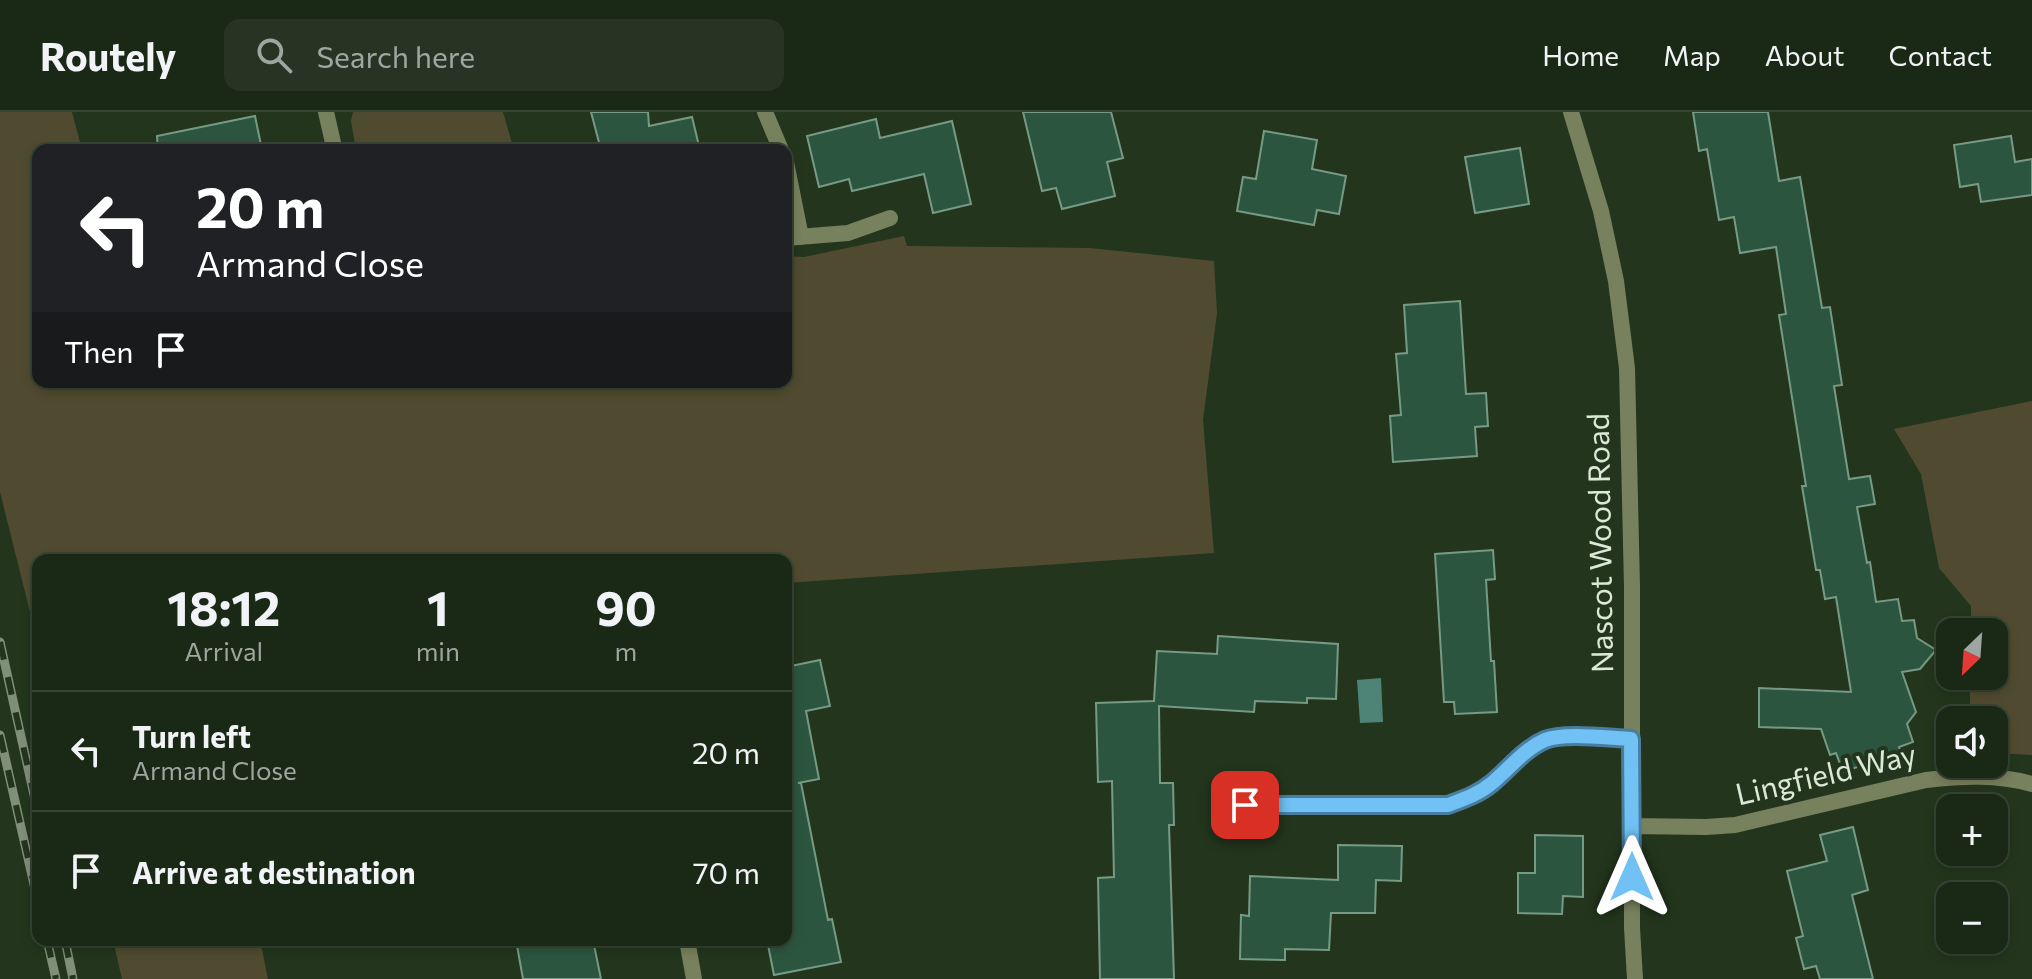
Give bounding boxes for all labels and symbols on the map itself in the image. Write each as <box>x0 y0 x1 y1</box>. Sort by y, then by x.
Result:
street label: Nascot Wood Road <box>1578 413 1619 673</box>
north arrow <box>1936 618 2008 690</box>
street label: Lingfield Way <box>1731 734 1919 811</box>
pin <box>1211 771 1279 839</box>
position arrow <box>1590 835 1674 919</box>

